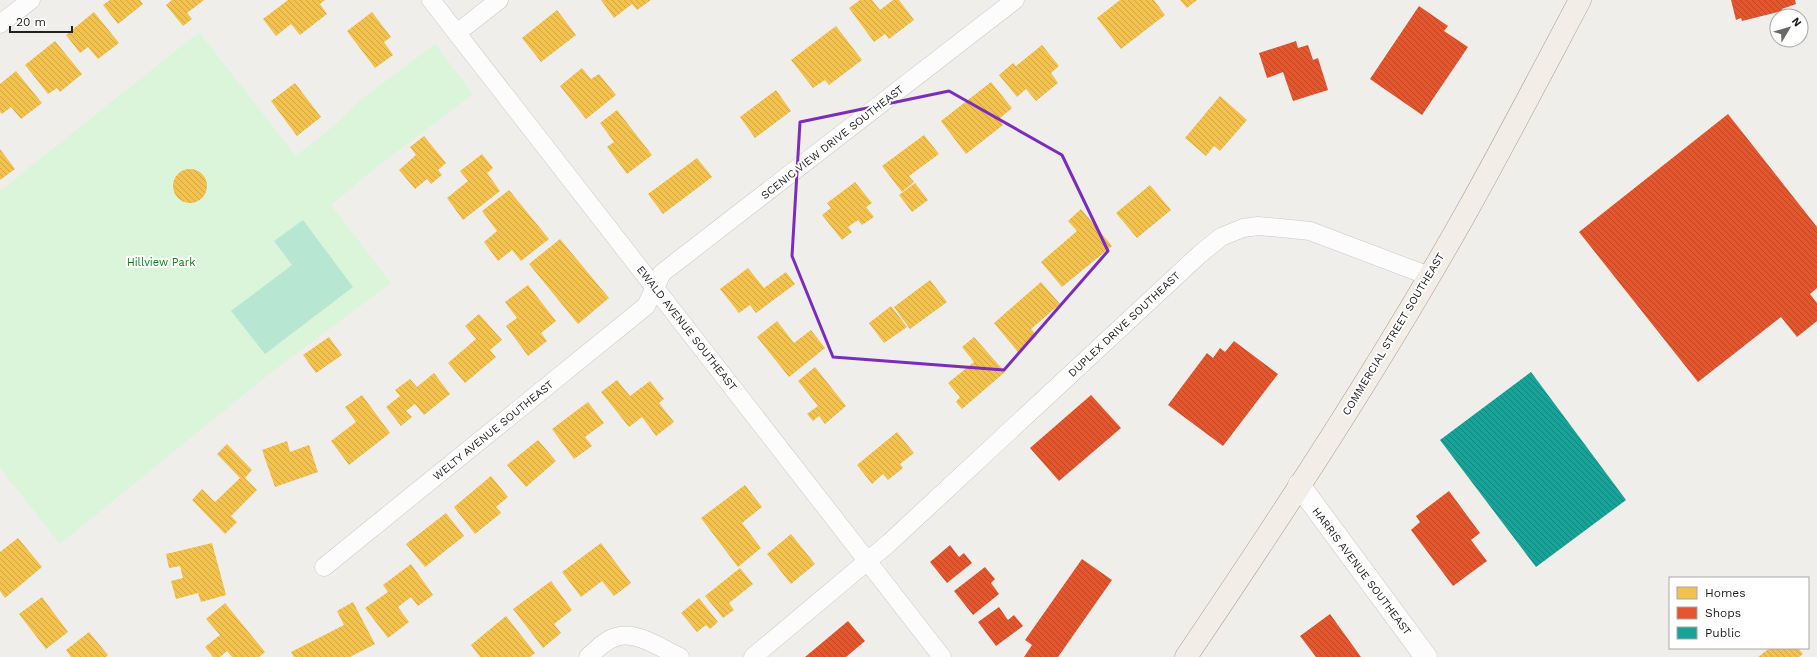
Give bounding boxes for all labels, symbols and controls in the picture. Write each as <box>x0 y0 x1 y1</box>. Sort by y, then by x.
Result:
scale bar <box>10 8 72 34</box>
north arrow <box>1769 8 1809 48</box>
text: 20 m <box>16 15 46 29</box>
text: N <box>1789 15 1804 29</box>
street label: SCENIC VIEW DRIVE SOUTHEAST <box>759 83 906 202</box>
street label: COMMERCIAL STREET SOUTHEAST <box>1340 250 1447 418</box>
park label: Hillview Park <box>127 256 195 269</box>
street label: EWALD AVENUE SOUTHEAST <box>634 263 740 394</box>
street label: DUPLEX DRIVE SOUTHEAST <box>1066 269 1183 380</box>
street label: WELTY AVENUE SOUTHEAST <box>430 378 556 483</box>
street label: HARRIS AVENUE SOUTHEAST <box>1309 505 1414 638</box>
legend <box>1669 577 1809 649</box>
text: Homes <box>1705 586 1746 600</box>
text: Shops <box>1705 606 1741 620</box>
text: Public <box>1705 626 1741 640</box>

